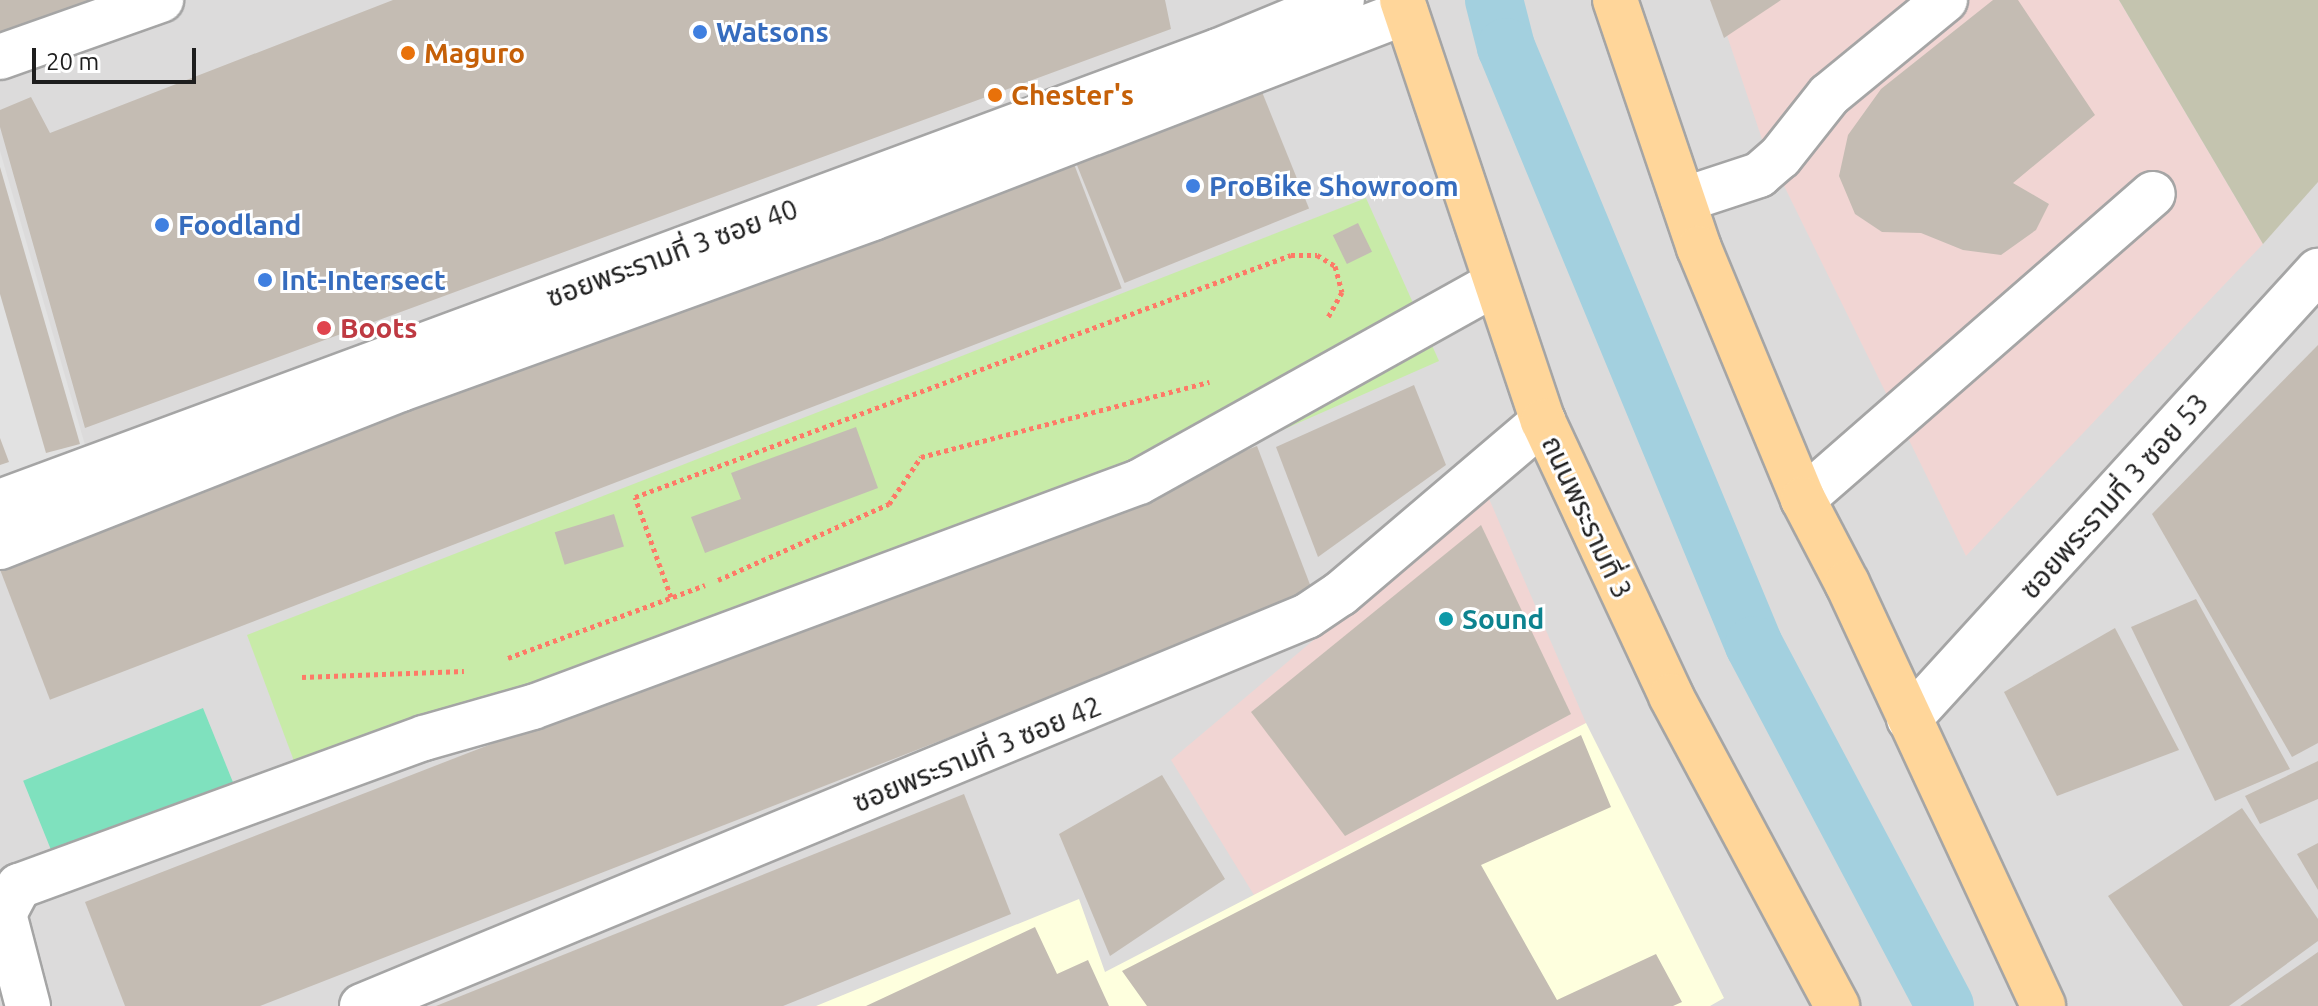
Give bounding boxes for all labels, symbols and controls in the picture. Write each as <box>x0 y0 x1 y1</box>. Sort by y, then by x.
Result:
place label: Watsons <box>716 15 829 49</box>
marker: Watsons <box>691 23 709 41</box>
scale bar <box>36 32 200 82</box>
place label: Maguro <box>424 36 525 70</box>
marker: Maguro <box>399 44 417 62</box>
text: 20 m <box>46 48 99 75</box>
place label: Chester's <box>1011 78 1134 112</box>
marker: Chester's <box>986 86 1004 104</box>
place label: ProBike Showroom <box>1209 169 1459 203</box>
marker: ProBike Showroom <box>1184 177 1202 195</box>
street label: ซอยพระรามที่ 3 ซอย 40 <box>542 192 802 314</box>
place label: Foodland <box>178 208 301 242</box>
marker: Foodland <box>153 216 171 234</box>
place label: Int-Intersect <box>281 263 446 297</box>
marker: Int-Intersect <box>256 271 274 289</box>
place label: Boots <box>340 311 418 345</box>
marker: Boots <box>315 319 333 337</box>
street label: ซอยพระรามที่ 3 ซอย 53 <box>2013 386 2215 606</box>
street label: ถนนพระรามที่ 3 <box>1535 430 1639 604</box>
place label: Sound <box>1462 602 1544 636</box>
marker: Sound <box>1437 610 1455 628</box>
street label: ซอยพระรามที่ 3 ซอย 42 <box>848 689 1106 819</box>

